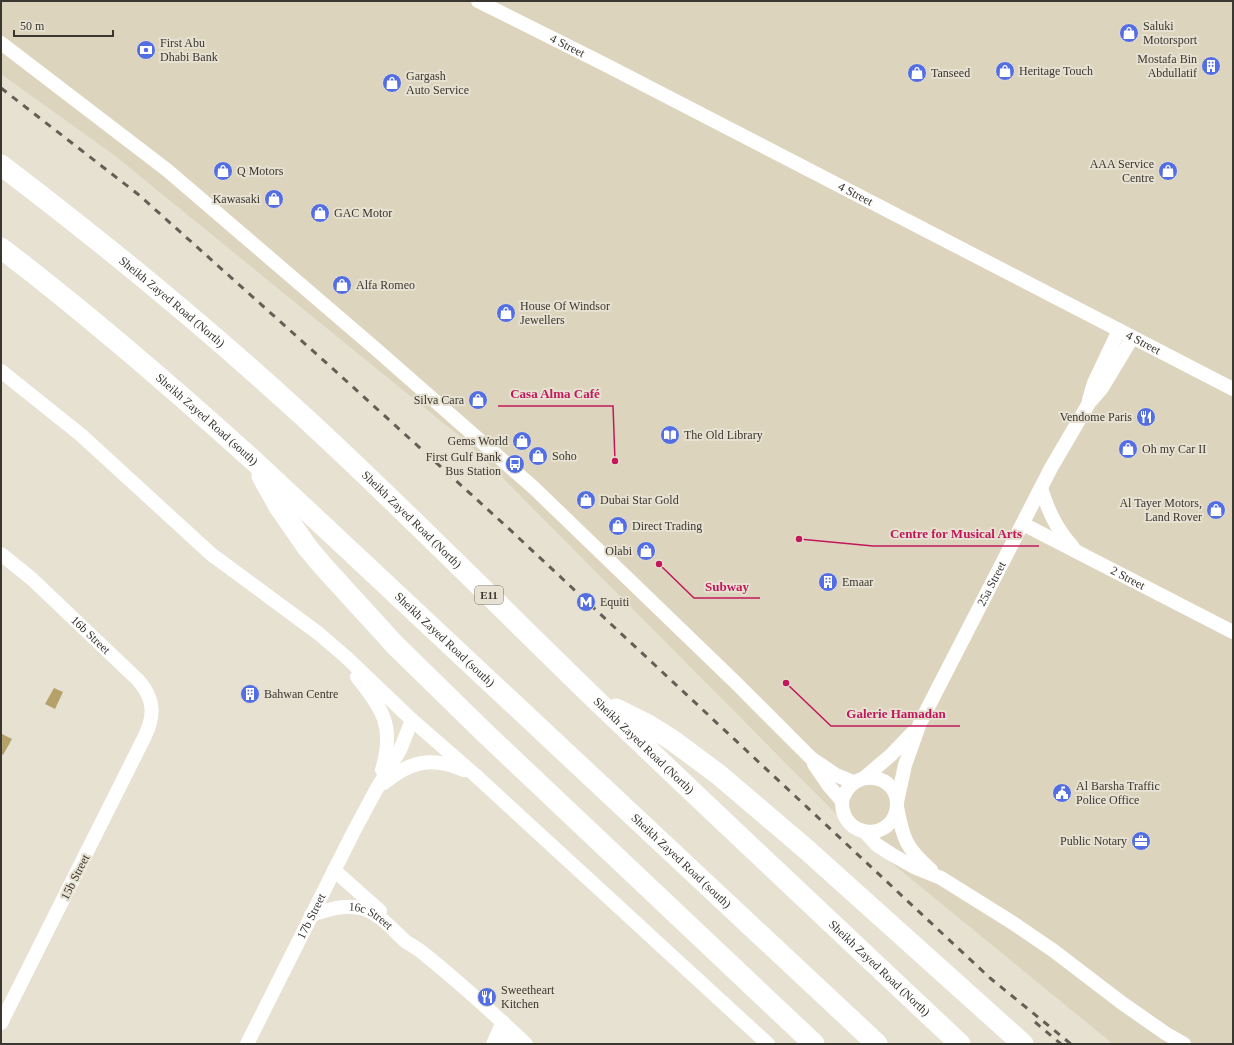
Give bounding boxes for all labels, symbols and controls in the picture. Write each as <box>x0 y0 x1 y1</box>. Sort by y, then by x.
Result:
scale bar <box>14 12 113 38</box>
text: 50 m <box>20 19 45 33</box>
place label: Saluki Motorsport <box>1143 19 1198 47</box>
shop icon: Saluki Motorsport <box>1118 22 1140 44</box>
street label: 4 Street <box>548 31 588 61</box>
place label: First Abu Dhabi Bank <box>160 36 218 64</box>
bank icon: First Abu Dhabi Bank <box>135 39 157 61</box>
place label: Mostafa Bin Abdullatif <box>1137 52 1197 80</box>
building icon: Mostafa Bin Abdullatif <box>1200 55 1222 77</box>
shop icon: Heritage Touch <box>994 60 1016 82</box>
shop icon: Tanseed <box>906 62 928 84</box>
place label: Heritage Touch <box>1019 64 1093 78</box>
place label: Tanseed <box>931 66 970 80</box>
place label: Gargash Auto Service <box>406 69 469 97</box>
shop icon: Gargash Auto Service <box>381 72 403 94</box>
place label: AAA Service Centre <box>1090 157 1154 185</box>
shop icon: Q Motors <box>212 160 234 182</box>
shop icon: AAA Service Centre <box>1157 160 1179 182</box>
place label: Q Motors <box>237 164 284 178</box>
street label: 4 Street <box>836 179 876 209</box>
shop icon: Kawasaki <box>263 188 285 210</box>
place label: Kawasaki <box>213 192 261 206</box>
shop icon: GAC Motor <box>309 202 331 224</box>
place label: GAC Motor <box>334 206 392 220</box>
street label: Sheikh Zayed Road (North) <box>116 253 228 350</box>
shop icon: Alfa Romeo <box>331 274 353 296</box>
place label: Alfa Romeo <box>356 278 415 292</box>
place label: House Of Windsor Jewellers <box>520 299 610 327</box>
shop icon: House Of Windsor Jewellers <box>495 302 517 324</box>
street label: 4 Street <box>1124 328 1164 358</box>
street label: Sheikh Zayed Road (south) <box>153 370 261 468</box>
callout: Casa Alma Café <box>498 381 613 406</box>
text: Casa Alma Café <box>510 386 600 401</box>
shop icon: Silva Cara <box>467 389 489 411</box>
place label: Silva Cara <box>414 393 465 407</box>
restaurant icon: Vendome Paris <box>1135 406 1157 428</box>
place label: Vendome Paris <box>1060 410 1132 424</box>
library icon: The Old Library <box>659 424 681 446</box>
place label: The Old Library <box>684 428 763 442</box>
shop icon: Gems World <box>511 430 533 452</box>
place label: Gems World <box>448 434 508 448</box>
shop icon: Oh my Car II <box>1117 438 1139 460</box>
place label: Oh my Car II <box>1142 442 1206 456</box>
shop icon: Soho <box>527 445 549 467</box>
place label: Soho <box>552 449 577 463</box>
place label: First Gulf Bank Bus Station <box>426 450 501 478</box>
bus stop icon: First Gulf Bank Bus Station <box>504 453 526 475</box>
street label: Sheikh Zayed Road (North) <box>359 468 465 571</box>
shop icon: Dubai Star Gold <box>575 489 597 511</box>
place label: Dubai Star Gold <box>600 493 679 507</box>
place label: Al Tayer Motors, Land Rover <box>1119 496 1202 524</box>
shop icon: Al Tayer Motors, Land Rover <box>1205 499 1227 521</box>
shop icon: Direct Trading <box>607 515 629 537</box>
place label: Direct Trading <box>632 519 702 533</box>
callout: Centre for Musical Arts <box>873 521 1039 546</box>
text: Centre for Musical Arts <box>890 526 1022 541</box>
shop icon: Olabi <box>635 540 657 562</box>
place label: Olabi <box>605 544 633 558</box>
street label: 25a Street <box>974 558 1009 608</box>
street label: 2 Street <box>1108 563 1148 593</box>
building icon: Emaar <box>817 571 839 593</box>
callout: Subway <box>694 573 760 598</box>
place label: Emaar <box>842 575 873 589</box>
text: Subway <box>705 579 750 594</box>
road number: E11 <box>475 586 503 604</box>
street label: Sheikh Zayed Road (south) <box>392 589 498 690</box>
metro station icon: Equiti <box>575 591 597 613</box>
place label: Equiti <box>600 595 630 609</box>
street label: 16b Street <box>68 613 114 657</box>
building icon: Bahwan Centre <box>239 683 261 705</box>
place label: Bahwan Centre <box>264 687 338 701</box>
street label: Sheikh Zayed Road (North) <box>591 694 697 797</box>
callout: Galerie Hamadan <box>831 701 960 726</box>
text: Galerie Hamadan <box>846 706 946 721</box>
place label: Al Barsha Traffic Police Office <box>1076 779 1160 807</box>
public building icon: Al Barsha Traffic Police Office <box>1051 782 1073 804</box>
street label: Sheikh Zayed Road (south) <box>628 811 734 911</box>
office icon: Public Notary <box>1130 830 1152 852</box>
place label: Public Notary <box>1060 834 1127 848</box>
street label: 15b Street <box>58 851 93 902</box>
street label: 17b Street <box>294 891 329 941</box>
street label: 16c Street <box>348 900 396 933</box>
street label: Sheikh Zayed Road (North) <box>826 917 933 1019</box>
place label: Sweetheart Kitchen <box>501 983 555 1011</box>
restaurant icon: Sweetheart Kitchen <box>476 986 498 1008</box>

